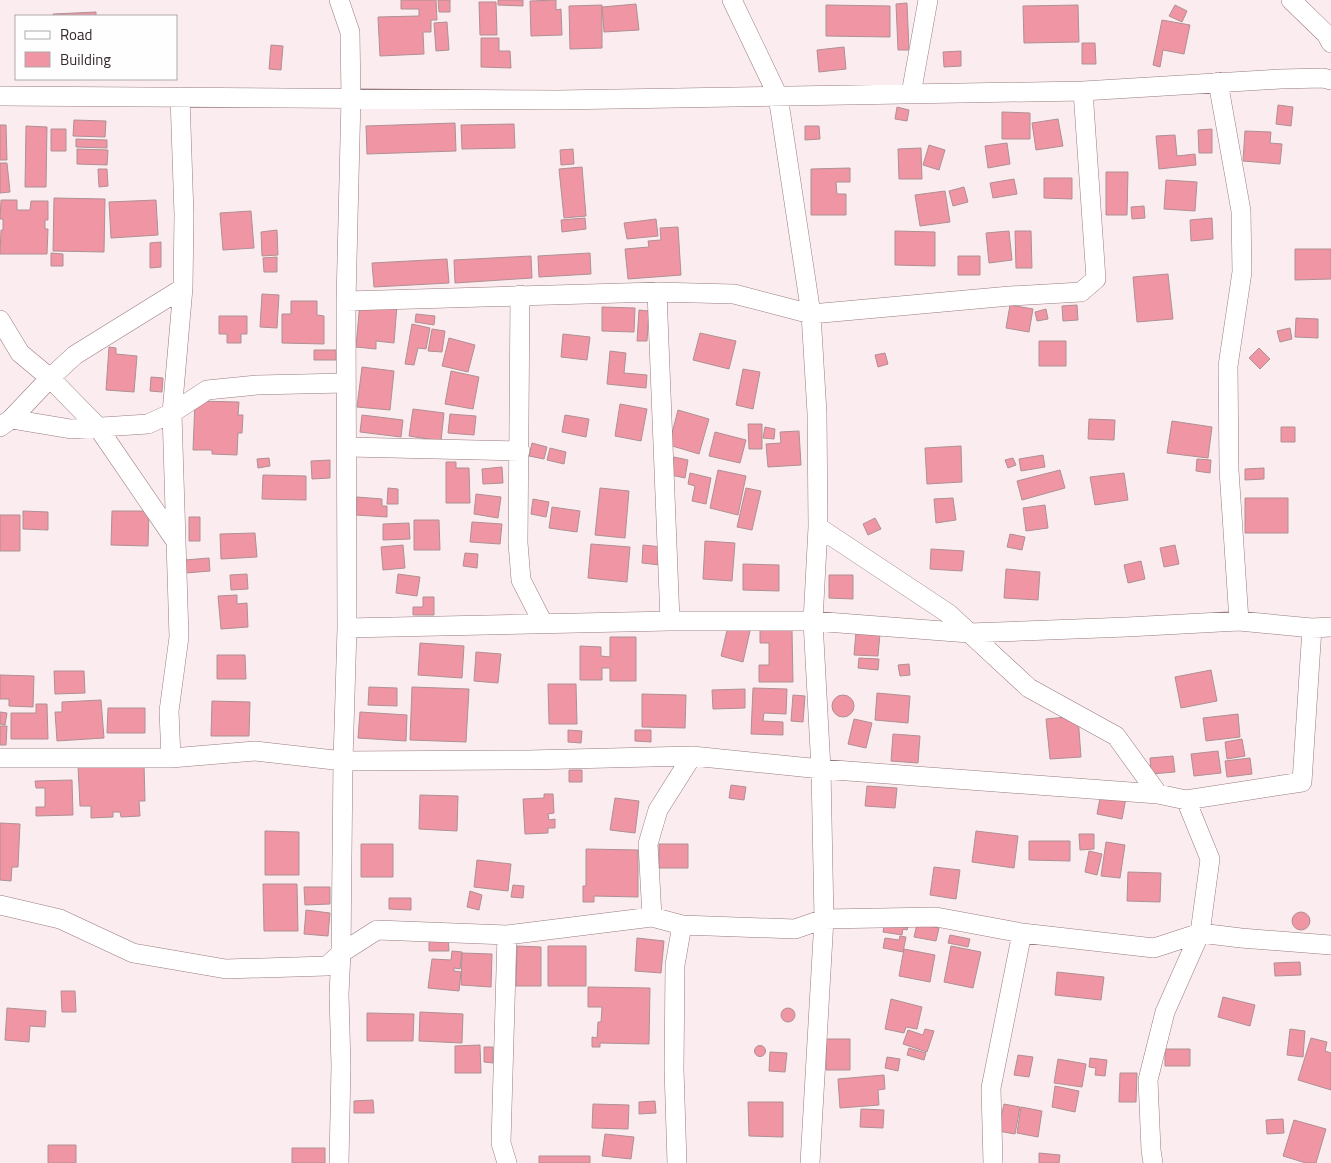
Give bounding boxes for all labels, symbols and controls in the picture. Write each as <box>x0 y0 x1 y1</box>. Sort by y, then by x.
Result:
legend <box>15 15 178 80</box>
text: Road <box>60 23 92 46</box>
text: Building <box>60 48 111 71</box>

